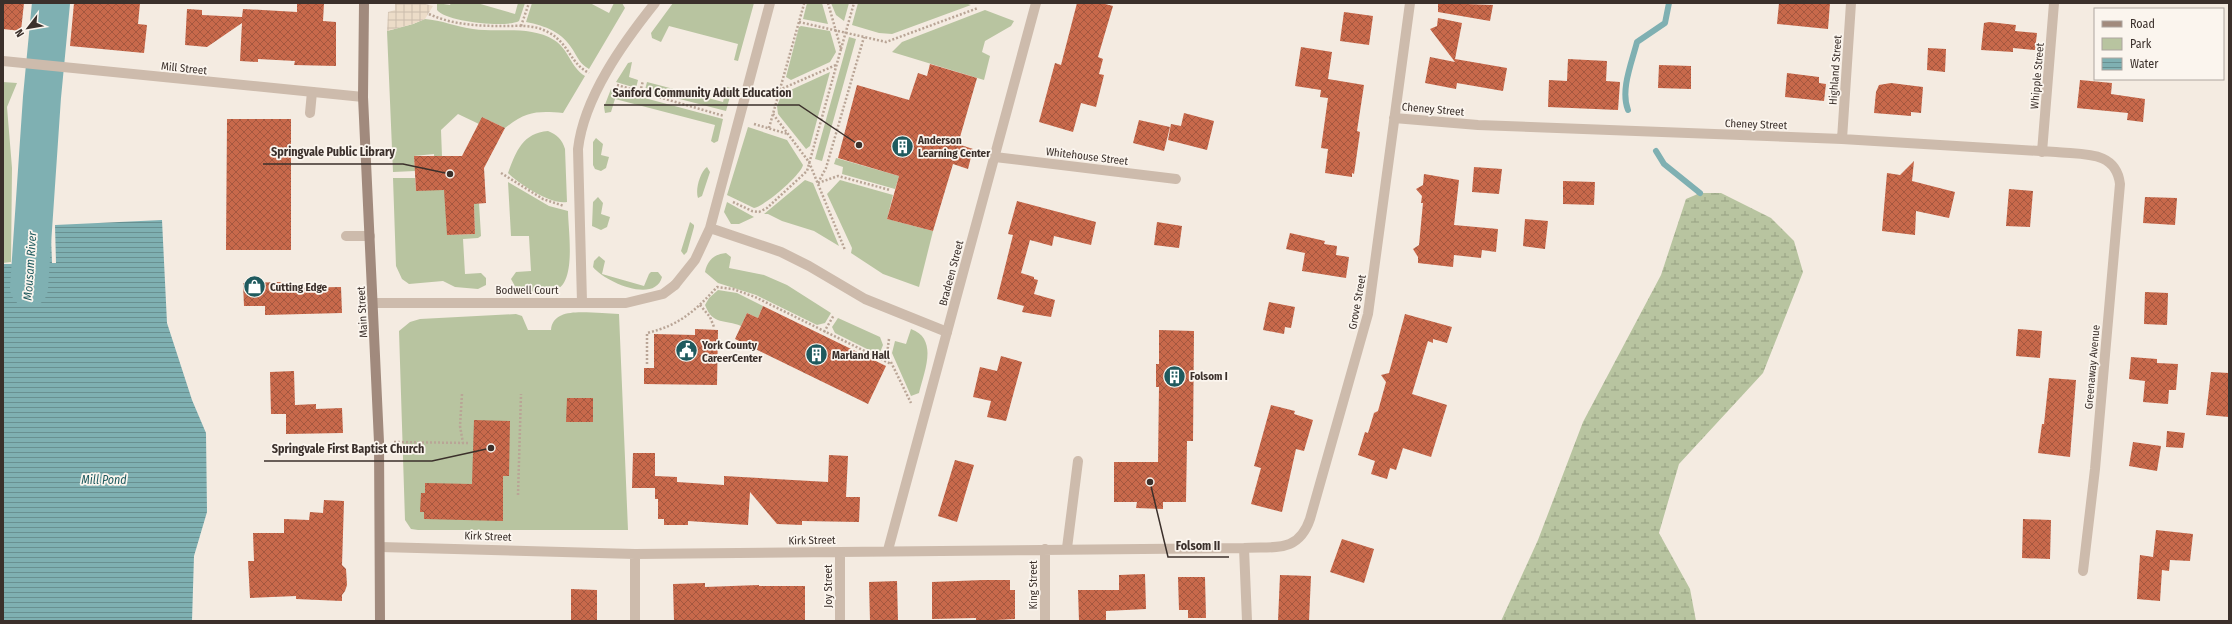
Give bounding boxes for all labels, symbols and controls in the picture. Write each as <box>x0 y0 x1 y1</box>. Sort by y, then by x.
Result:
north arrow <box>8 8 48 48</box>
legend <box>2094 8 2224 80</box>
text: Road <box>2130 17 2155 31</box>
text: N <box>13 27 27 39</box>
street label: Highland Street <box>1827 34 1844 105</box>
text: Park <box>2130 37 2152 51</box>
street label: Whipple Street <box>2028 42 2047 110</box>
text: Water <box>2130 57 2159 71</box>
street label: Mill Street <box>160 60 208 77</box>
callout: Sanford Community Adult Education <box>604 81 799 105</box>
text: Sanford Community Adult Education <box>612 86 792 100</box>
street label: Cheney Street <box>1401 100 1465 119</box>
street label: Cheney Street <box>1725 117 1788 132</box>
building icon: Anderson Learning Center <box>890 133 916 159</box>
place label: Anderson Learning Center <box>917 134 991 160</box>
callout: Springvale Public Library <box>263 140 403 164</box>
text: Springvale Public Library <box>271 145 395 159</box>
street label: Whitehouse Street <box>1045 145 1129 168</box>
water label: Mousam River <box>21 230 39 301</box>
street label: Bradeen Street <box>937 239 967 307</box>
street label: Grove Street <box>1346 273 1369 331</box>
shop icon: Cutting Edge <box>242 274 268 300</box>
place label: Cutting Edge <box>270 281 328 294</box>
street label: Bodwell Court <box>495 284 559 297</box>
street label: Main Street <box>355 286 370 338</box>
street label: Greenaway Avenue <box>2082 324 2103 410</box>
public building icon: York County CareerCenter <box>673 338 699 364</box>
place label: York County CareerCenter <box>701 339 763 365</box>
building icon: Marland Hall <box>803 342 829 368</box>
place label: Marland Hall <box>832 349 891 362</box>
building icon: Folsom I <box>1162 363 1188 389</box>
place label: Folsom I <box>1190 370 1228 383</box>
callout: Springvale First Baptist Church <box>264 437 432 461</box>
text: Springvale First Baptist Church <box>272 442 424 456</box>
water label: Mill Pond <box>81 473 127 487</box>
street label: Kirk Street <box>464 529 512 544</box>
callout: Folsom II <box>1168 533 1229 557</box>
street label: Kirk Street <box>788 534 836 547</box>
text: Folsom II <box>1176 539 1220 553</box>
street label: King Street <box>1027 560 1040 610</box>
street label: Joy Street <box>822 564 835 608</box>

